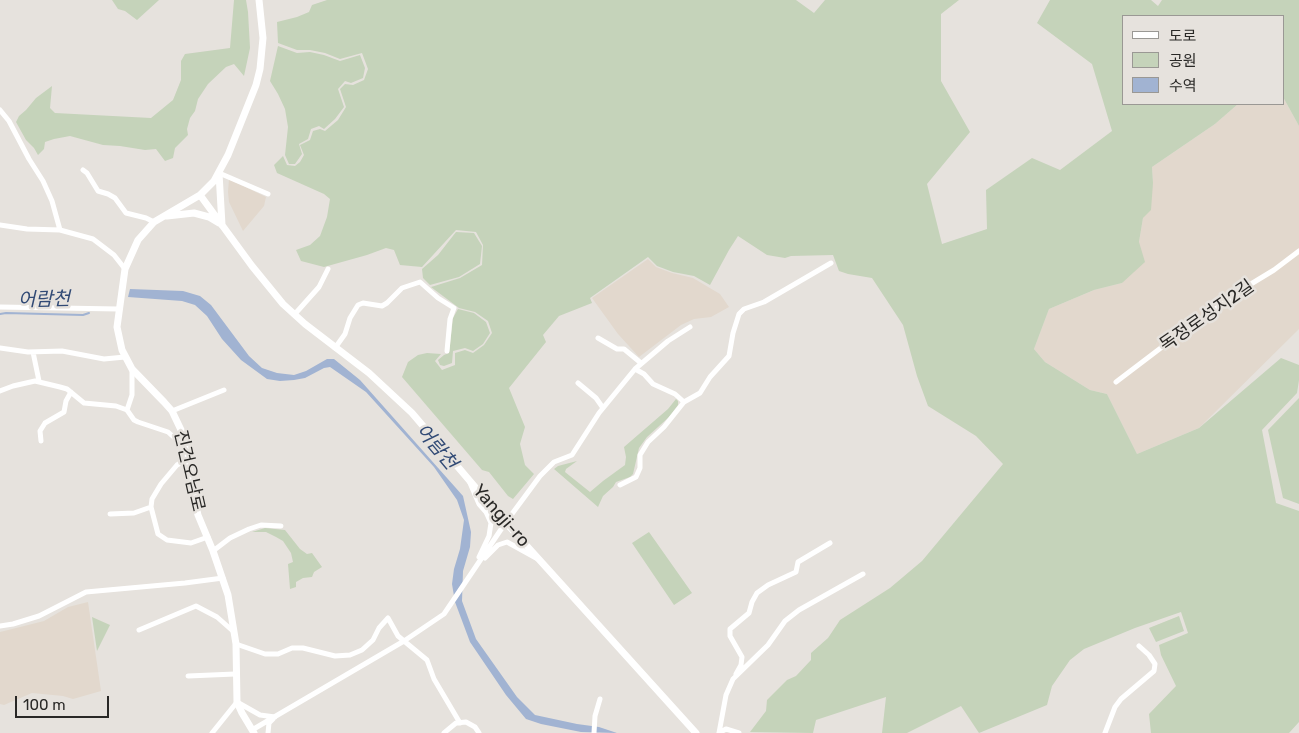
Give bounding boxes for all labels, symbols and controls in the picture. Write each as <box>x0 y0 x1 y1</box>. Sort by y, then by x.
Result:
legend <box>1122 15 1284 105</box>
text: 도로 <box>1169 27 1197 45</box>
text: 공원 <box>1169 52 1197 70</box>
text: 수역 <box>1169 77 1197 95</box>
street label: 독정로성지2길 <box>1156 276 1258 356</box>
water label: 어람천 <box>18 288 70 312</box>
water label: 어람천 <box>410 420 462 474</box>
street label: 진건오남로 <box>169 428 209 514</box>
street label: Yangji-ro <box>468 480 534 552</box>
scale bar <box>18 686 111 718</box>
text: 100 m <box>23 696 65 714</box>

